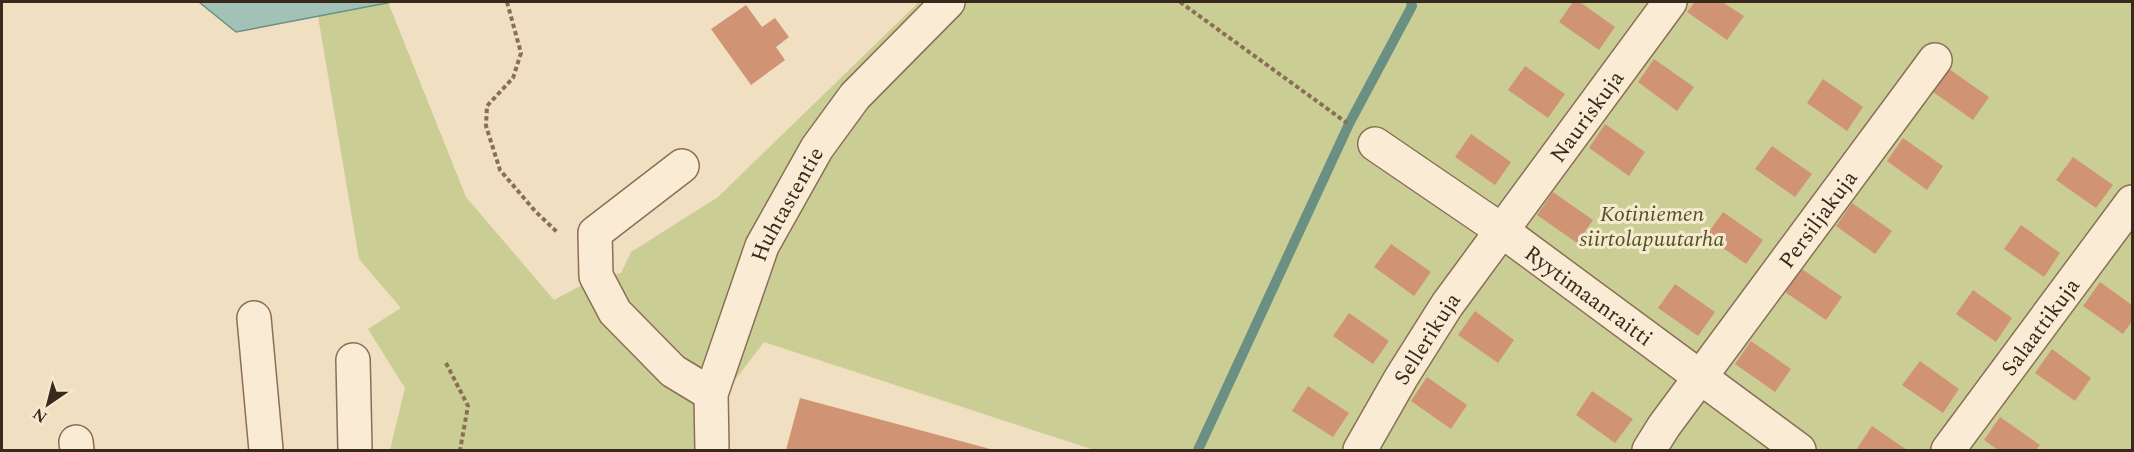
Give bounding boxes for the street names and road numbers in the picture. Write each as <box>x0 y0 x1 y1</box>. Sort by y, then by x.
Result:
street label: Nauriskuja <box>1542 63 1633 170</box>
street label: Huhtastentie <box>743 141 833 266</box>
street label: Persiljakuja <box>1771 163 1866 276</box>
street label: Ryytimaanraitti <box>1517 238 1659 355</box>
street label: Salaattikuja <box>1993 271 2089 383</box>
street label: Sellerikuja <box>1386 286 1469 392</box>

